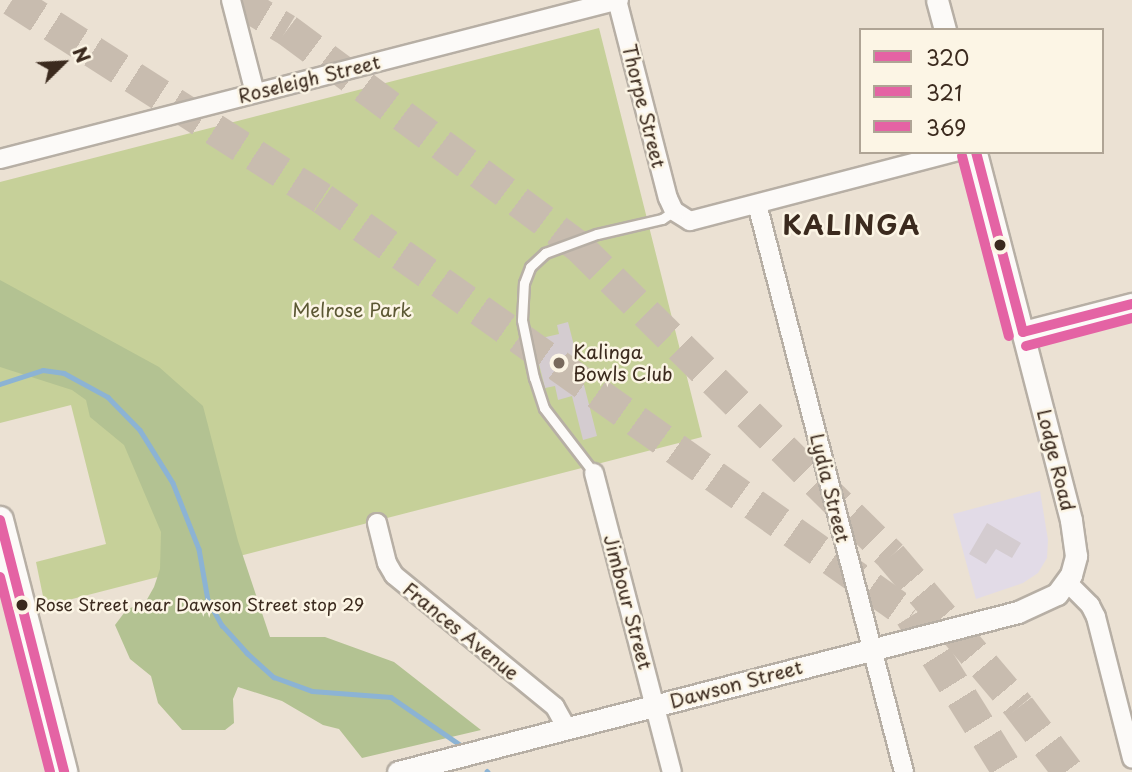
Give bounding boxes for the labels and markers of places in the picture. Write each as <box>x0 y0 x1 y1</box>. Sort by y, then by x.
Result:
unlabelled marker <box>993 238 1007 252</box>
place label: Kalinga Bowls Club <box>573 341 672 385</box>
marker: Kalinga Bowls Club <box>551 355 567 371</box>
place label: Rose Street near Dawson Street stop 29 <box>35 595 365 615</box>
marker: Rose Street near Dawson Street stop 29 <box>15 598 29 612</box>

